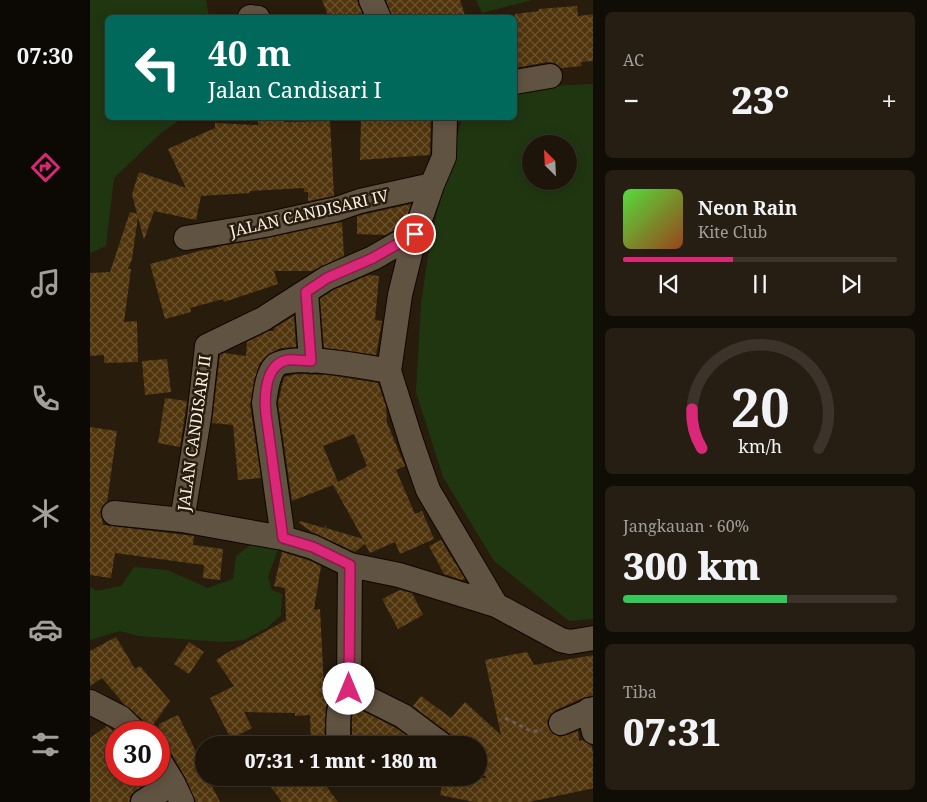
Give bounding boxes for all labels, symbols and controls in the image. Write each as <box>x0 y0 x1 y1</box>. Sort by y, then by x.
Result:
text: 40 m <box>208 29 291 76</box>
icon: left <box>125 35 190 100</box>
text: 07:30 <box>17 40 73 70</box>
text: AC <box>623 49 644 71</box>
text: 23° <box>731 73 789 125</box>
text: Jalan Candisari I <box>208 74 382 104</box>
text: − <box>623 81 639 119</box>
text: + <box>881 81 897 119</box>
north arrow <box>522 135 578 190</box>
map controls <box>522 135 577 190</box>
icon: directions <box>28 150 63 185</box>
street label: JALAN CANDISARI IV <box>226 184 391 242</box>
text: Neon Rain <box>698 195 797 221</box>
pin <box>394 213 436 255</box>
icon: arrive <box>401 220 429 248</box>
text: Kite Club <box>698 221 767 243</box>
icon: music <box>28 266 63 301</box>
icon: previous <box>655 270 683 298</box>
icon: pause <box>746 270 774 298</box>
icon: next <box>837 270 865 298</box>
street label: JALAN CANDISARI II <box>172 353 216 513</box>
text: 20 <box>731 371 789 442</box>
icon: phone <box>28 381 63 416</box>
text: km/h <box>738 434 782 458</box>
icon: climate <box>28 496 63 531</box>
text: Jangkauan · 60% <box>623 515 749 537</box>
text: 300 km <box>623 539 761 591</box>
icon: car <box>28 612 63 647</box>
position arrow <box>322 662 374 714</box>
text: Tiba <box>623 681 657 703</box>
text: 07:31 <box>623 705 721 757</box>
speed limit sign: 30 <box>105 721 170 786</box>
icon: filters <box>28 727 63 762</box>
text: 07:31 · 1 mnt · 180 m <box>245 748 437 774</box>

